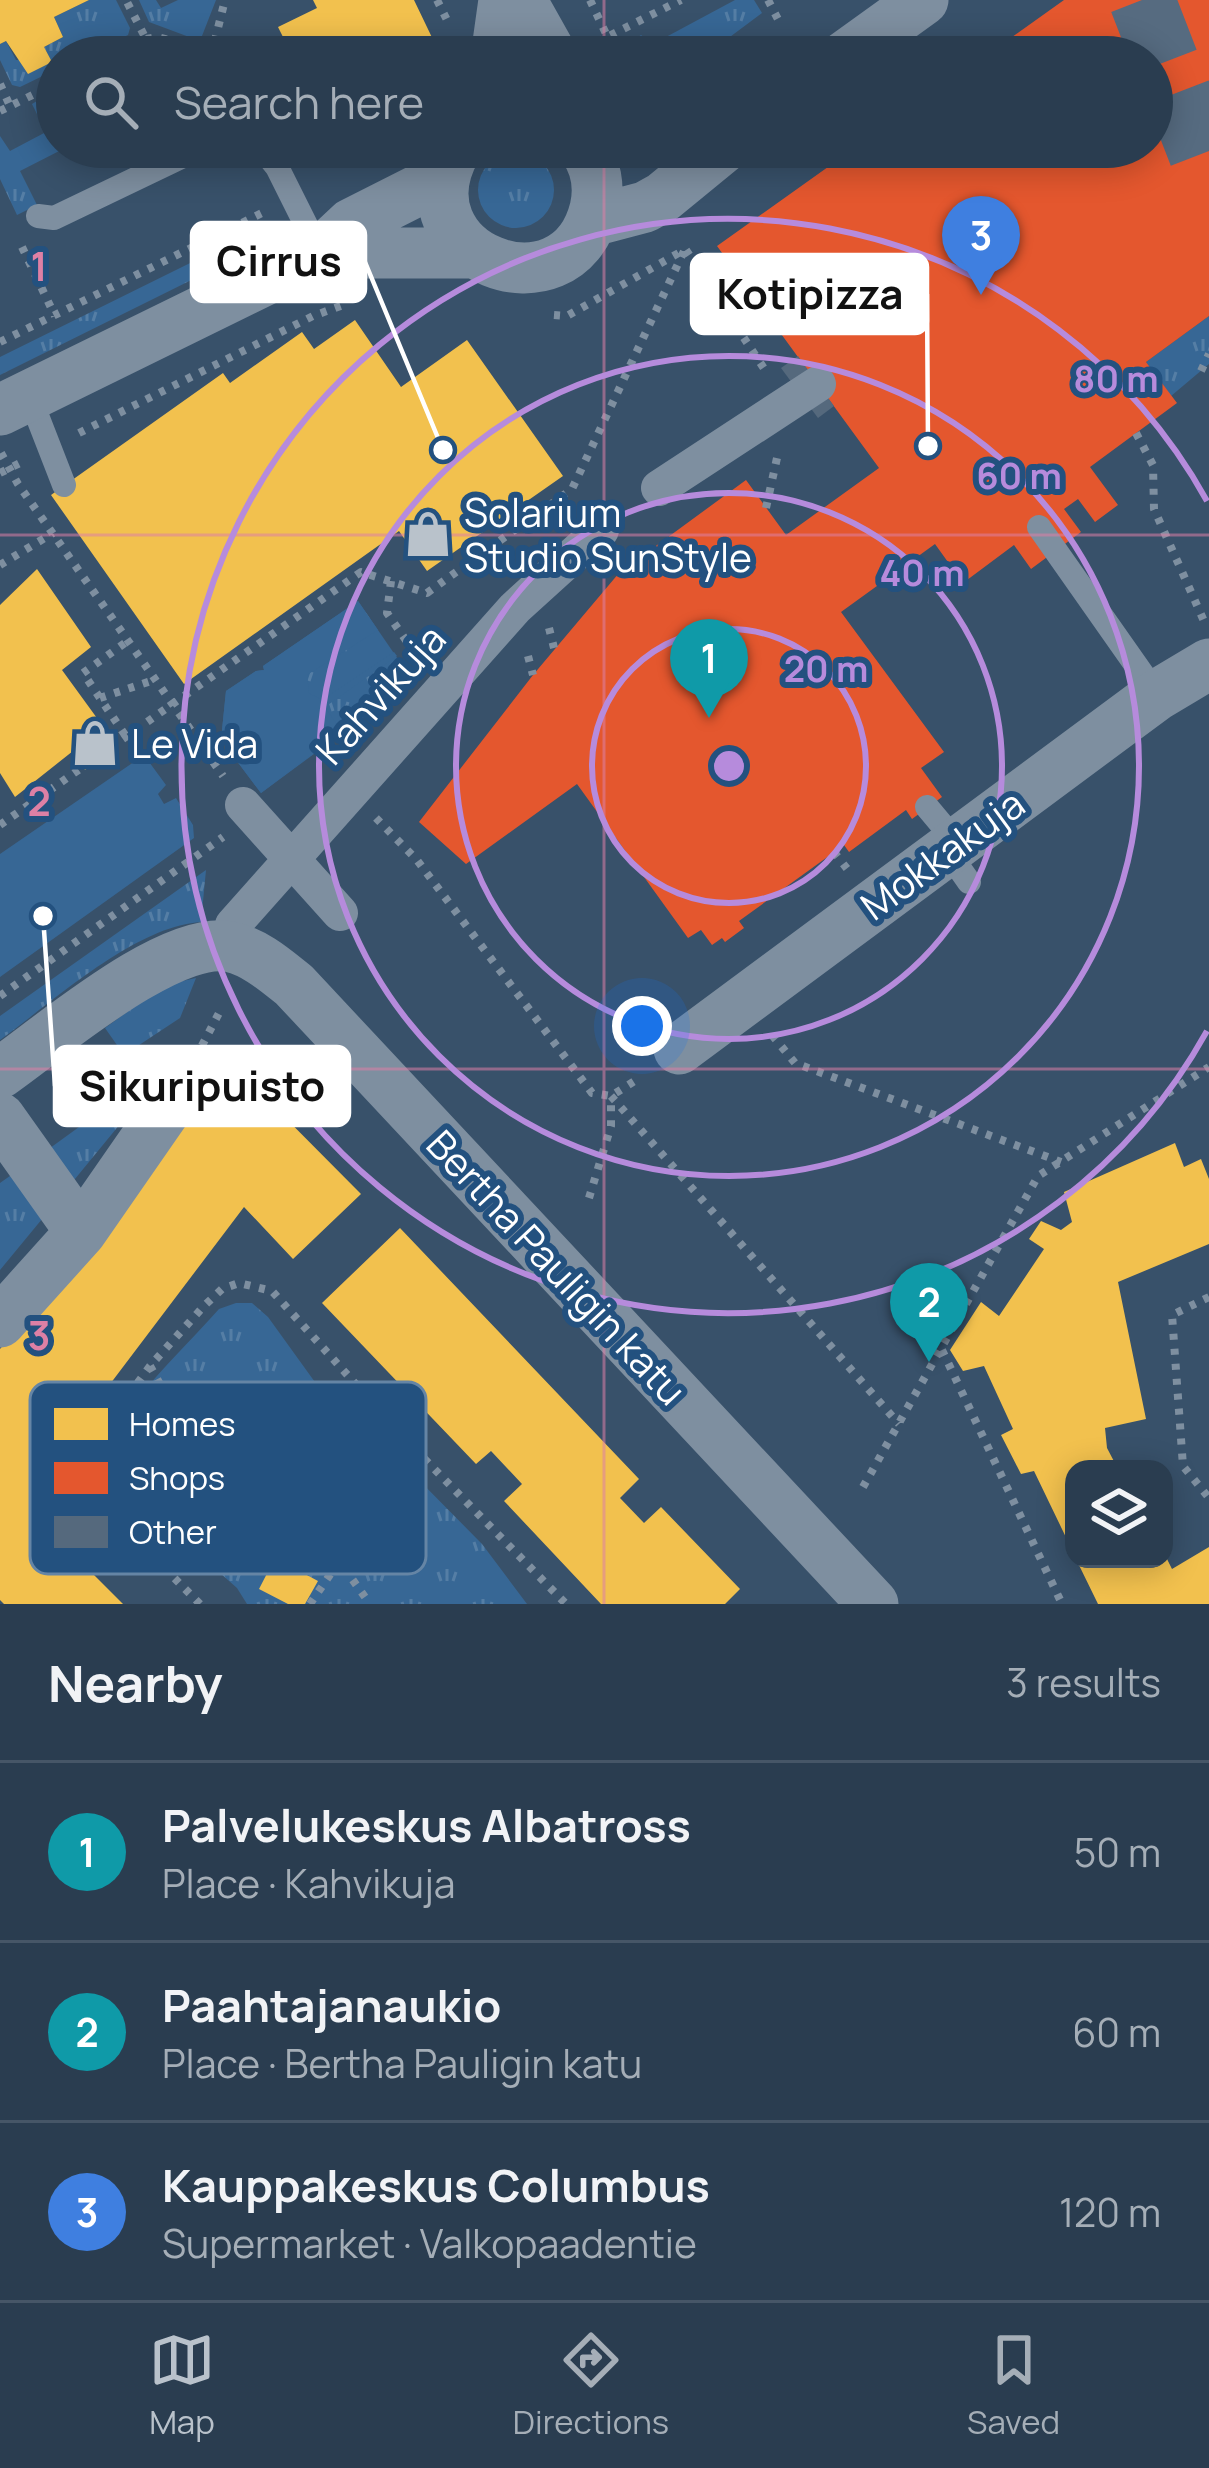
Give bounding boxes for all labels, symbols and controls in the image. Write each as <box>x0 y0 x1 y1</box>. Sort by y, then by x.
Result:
search box <box>36 36 1173 168</box>
icon: search <box>78 69 144 135</box>
text: Search here <box>174 71 424 133</box>
pin: 3 <box>942 196 1020 295</box>
callout: Cirrus <box>192 223 365 301</box>
text: Cirrus <box>216 231 342 289</box>
text: 1 <box>30 239 48 293</box>
callout: Kotipizza <box>692 255 927 333</box>
text: Kotipizza <box>717 264 903 322</box>
text: 80 m <box>1073 354 1159 403</box>
text: 60 m <box>976 451 1062 500</box>
place label: Solarium Studio SunStyle <box>464 485 752 584</box>
shop icon: Solarium Studio SunStyle <box>403 509 453 559</box>
text: 40 m <box>879 548 965 597</box>
street label: Kahvikuja <box>303 612 457 776</box>
pin: 1 <box>670 619 748 718</box>
text: 20 m <box>784 644 868 693</box>
place label: Le Vida <box>131 716 258 770</box>
shop icon: Le Vida <box>70 718 120 768</box>
centre of rings <box>708 745 750 787</box>
text: 2 <box>27 774 51 828</box>
street label: Mokkakuja <box>849 776 1035 932</box>
your location <box>612 996 672 1056</box>
callout: Sikuripuisto <box>55 1047 349 1125</box>
text: Sikuripuisto <box>79 1056 325 1114</box>
street label: Bertha Pauligin katu <box>415 1118 699 1416</box>
pin: 2 <box>890 1263 968 1362</box>
text: 3 <box>28 1308 50 1362</box>
legend <box>30 1382 426 1574</box>
text: Homes <box>129 1401 236 1446</box>
text: Shops <box>129 1455 225 1500</box>
map controls <box>1065 1460 1173 1568</box>
button: layers <box>1065 1460 1173 1568</box>
text: Other <box>129 1509 217 1554</box>
text: Nearby <box>48 1648 223 1717</box>
text: 3 results <box>1006 1655 1161 1709</box>
text: Palvelukeskus Albatross <box>162 1794 691 1856</box>
text: 1 <box>78 1825 96 1879</box>
text: 50 m <box>1074 1825 1161 1879</box>
text: Place · Kahvikuja <box>162 1856 455 1910</box>
text: Paahtajanaukio <box>162 1974 501 2036</box>
text: 2 <box>75 2005 99 2059</box>
text: 60 m <box>1072 2005 1161 2059</box>
text: Place · Bertha Pauligin katu <box>162 2036 642 2090</box>
text: Kauppakeskus Columbus <box>162 2154 710 2216</box>
text: 3 <box>76 2185 98 2239</box>
text: 120 m <box>1059 2185 1161 2239</box>
text: Supermarket · Valkopaadentie <box>162 2216 697 2270</box>
tab: Map <box>149 2327 215 2444</box>
tab: Directions <box>513 2327 669 2444</box>
tab: Saved <box>967 2327 1060 2444</box>

